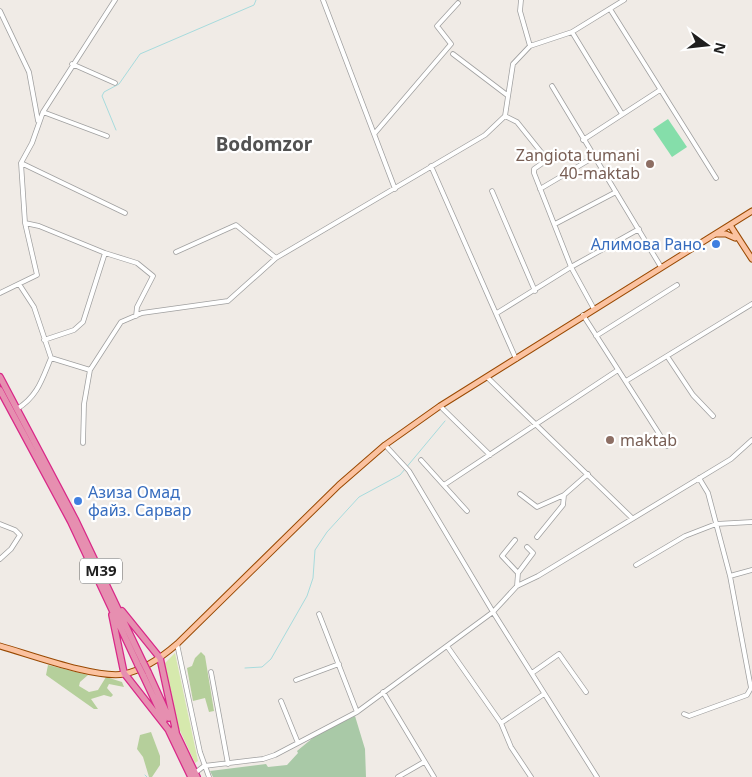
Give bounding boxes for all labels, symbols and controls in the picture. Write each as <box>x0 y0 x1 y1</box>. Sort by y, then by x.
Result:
north arrow <box>682 20 732 70</box>
text: N <box>709 41 731 56</box>
district label: Bodomzor <box>216 131 313 157</box>
place label: Zangiota tumani 40-maktab <box>516 144 640 184</box>
marker: Zangiota tumani 40-maktab <box>644 158 656 170</box>
place label: Алимова Рано. <box>591 233 706 255</box>
marker: Алимова Рано. <box>710 238 722 250</box>
place label: maktab <box>620 429 677 451</box>
marker: maktab <box>604 434 616 446</box>
place label: Азиза Омад файз. Сарвар <box>88 481 191 521</box>
marker: Азиза Омад файз. Сарвар <box>72 495 84 507</box>
road number: M39 <box>80 558 122 584</box>

